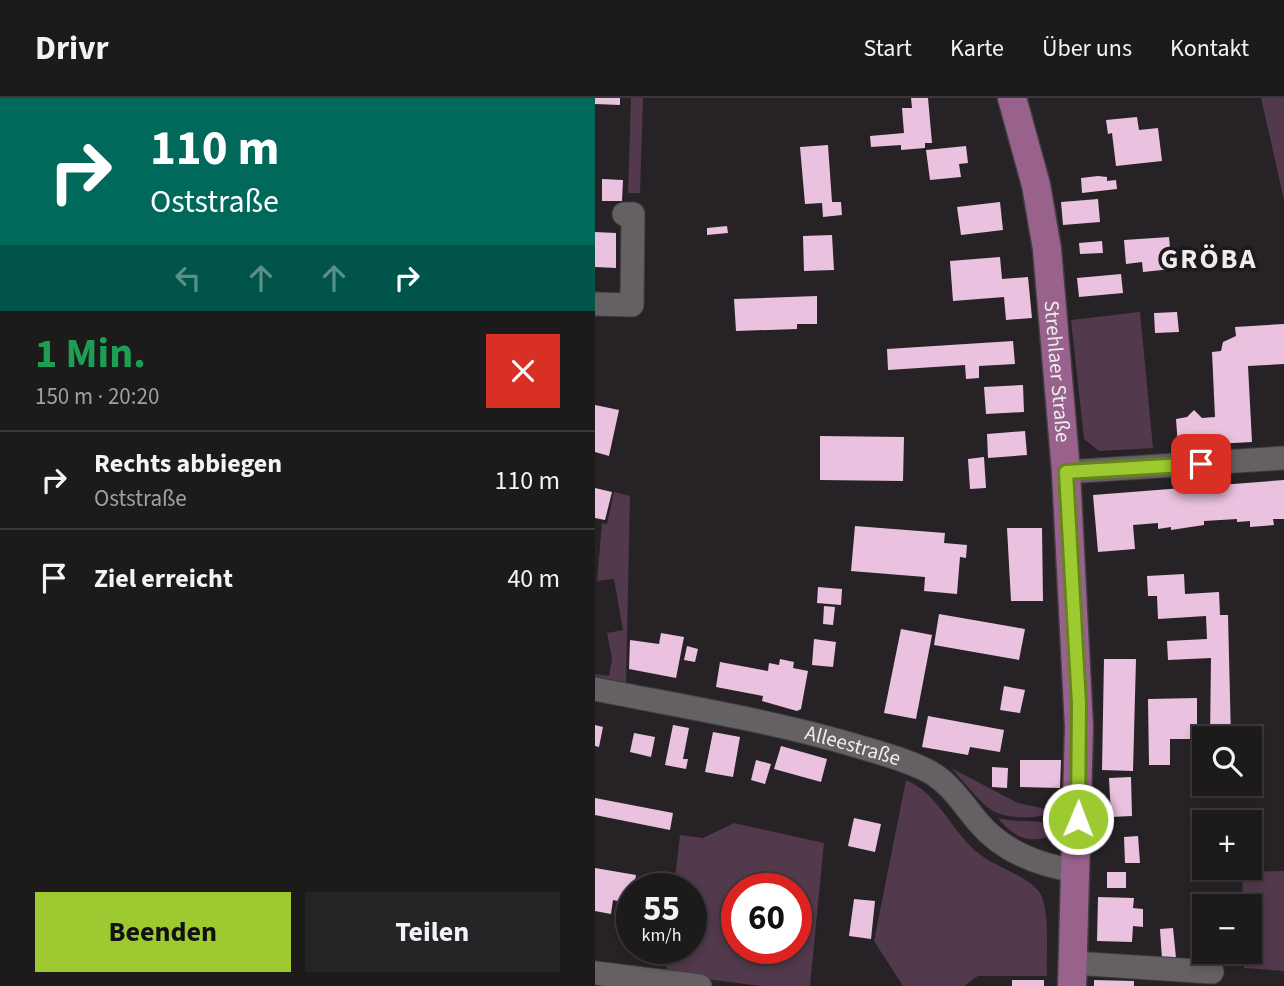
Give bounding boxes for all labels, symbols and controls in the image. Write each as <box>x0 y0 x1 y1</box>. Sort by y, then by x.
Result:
text: Drivr <box>35 25 109 72</box>
text: Start <box>864 31 912 66</box>
text: Karte <box>950 31 1004 66</box>
text: Über uns <box>1042 31 1132 66</box>
text: Kontakt <box>1170 31 1249 66</box>
text: 110 m <box>150 114 279 184</box>
icon: right <box>35 126 126 217</box>
text: Oststraße <box>150 179 279 225</box>
district label: GRÖBA <box>1160 239 1258 279</box>
icon: left <box>169 259 207 297</box>
icon: ahead <box>242 259 280 297</box>
icon: ahead <box>315 259 353 297</box>
icon: right <box>388 259 426 297</box>
street label: Strehlaer Straße <box>1036 299 1078 444</box>
text: 1 Min. <box>35 324 146 384</box>
button: close <box>486 334 560 408</box>
text: 150 m · 20:20 <box>35 380 159 413</box>
pin <box>1171 434 1231 494</box>
text: Rechts abbiegen <box>94 445 282 482</box>
icon: arrive <box>1182 445 1220 483</box>
icon: right <box>35 461 73 499</box>
text: 110 m <box>494 462 560 499</box>
text: Oststraße <box>94 482 187 515</box>
icon: arrive <box>35 559 73 597</box>
text: Ziel erreicht <box>94 560 233 597</box>
text: 40 m <box>507 560 560 597</box>
street label: Alleestraße <box>802 718 905 773</box>
map controls <box>1192 726 1262 964</box>
button: search <box>1192 726 1262 796</box>
position arrow <box>1041 782 1115 856</box>
button: + <box>1192 810 1262 880</box>
speed limit sign: 60 <box>721 873 812 964</box>
text: 55 <box>643 884 680 934</box>
button: Beenden <box>35 892 291 972</box>
button: Teilen <box>305 892 560 972</box>
button: − <box>1192 894 1262 964</box>
text: km/h <box>642 923 681 948</box>

